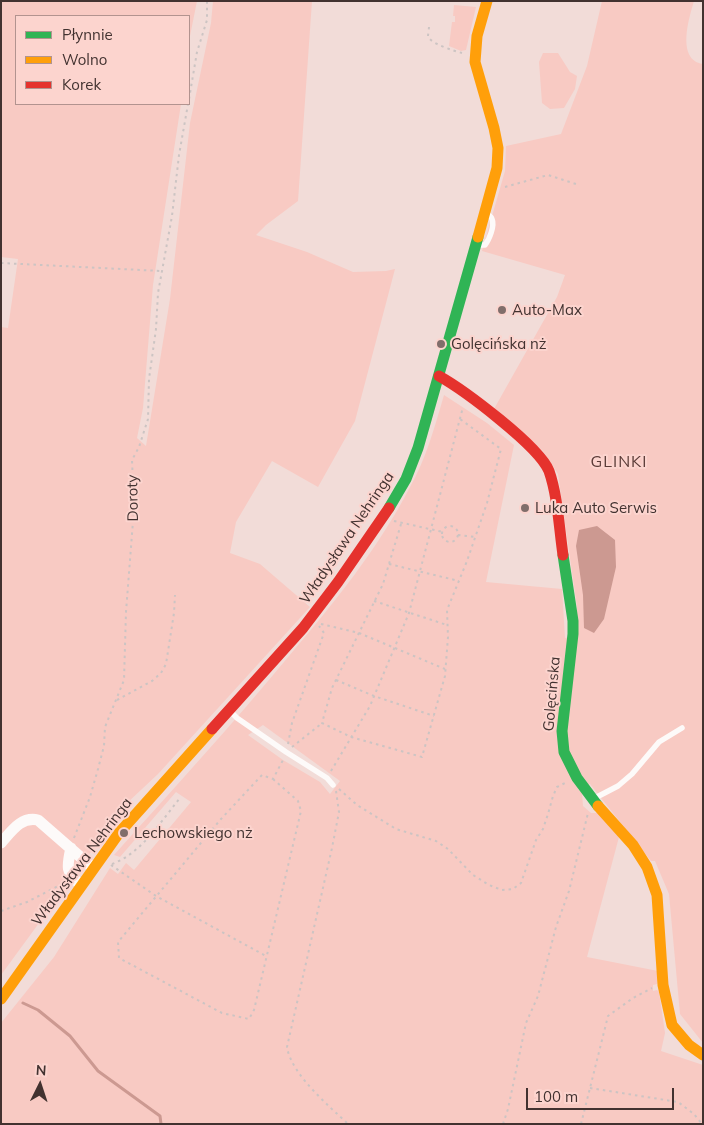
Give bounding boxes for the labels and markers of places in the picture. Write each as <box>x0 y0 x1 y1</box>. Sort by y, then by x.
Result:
place label: Auto-Max <box>512 301 582 319</box>
marker: Auto-Max <box>496 304 508 316</box>
place label: Golęcińska nż <box>451 335 547 353</box>
marker: Golęcińska nż <box>435 338 447 350</box>
place label: Luka Auto Serwis <box>535 499 657 517</box>
marker: Luka Auto Serwis <box>519 502 531 514</box>
place label: Lechowskiego nż <box>134 824 253 842</box>
marker: Lechowskiego nż <box>118 827 130 839</box>

